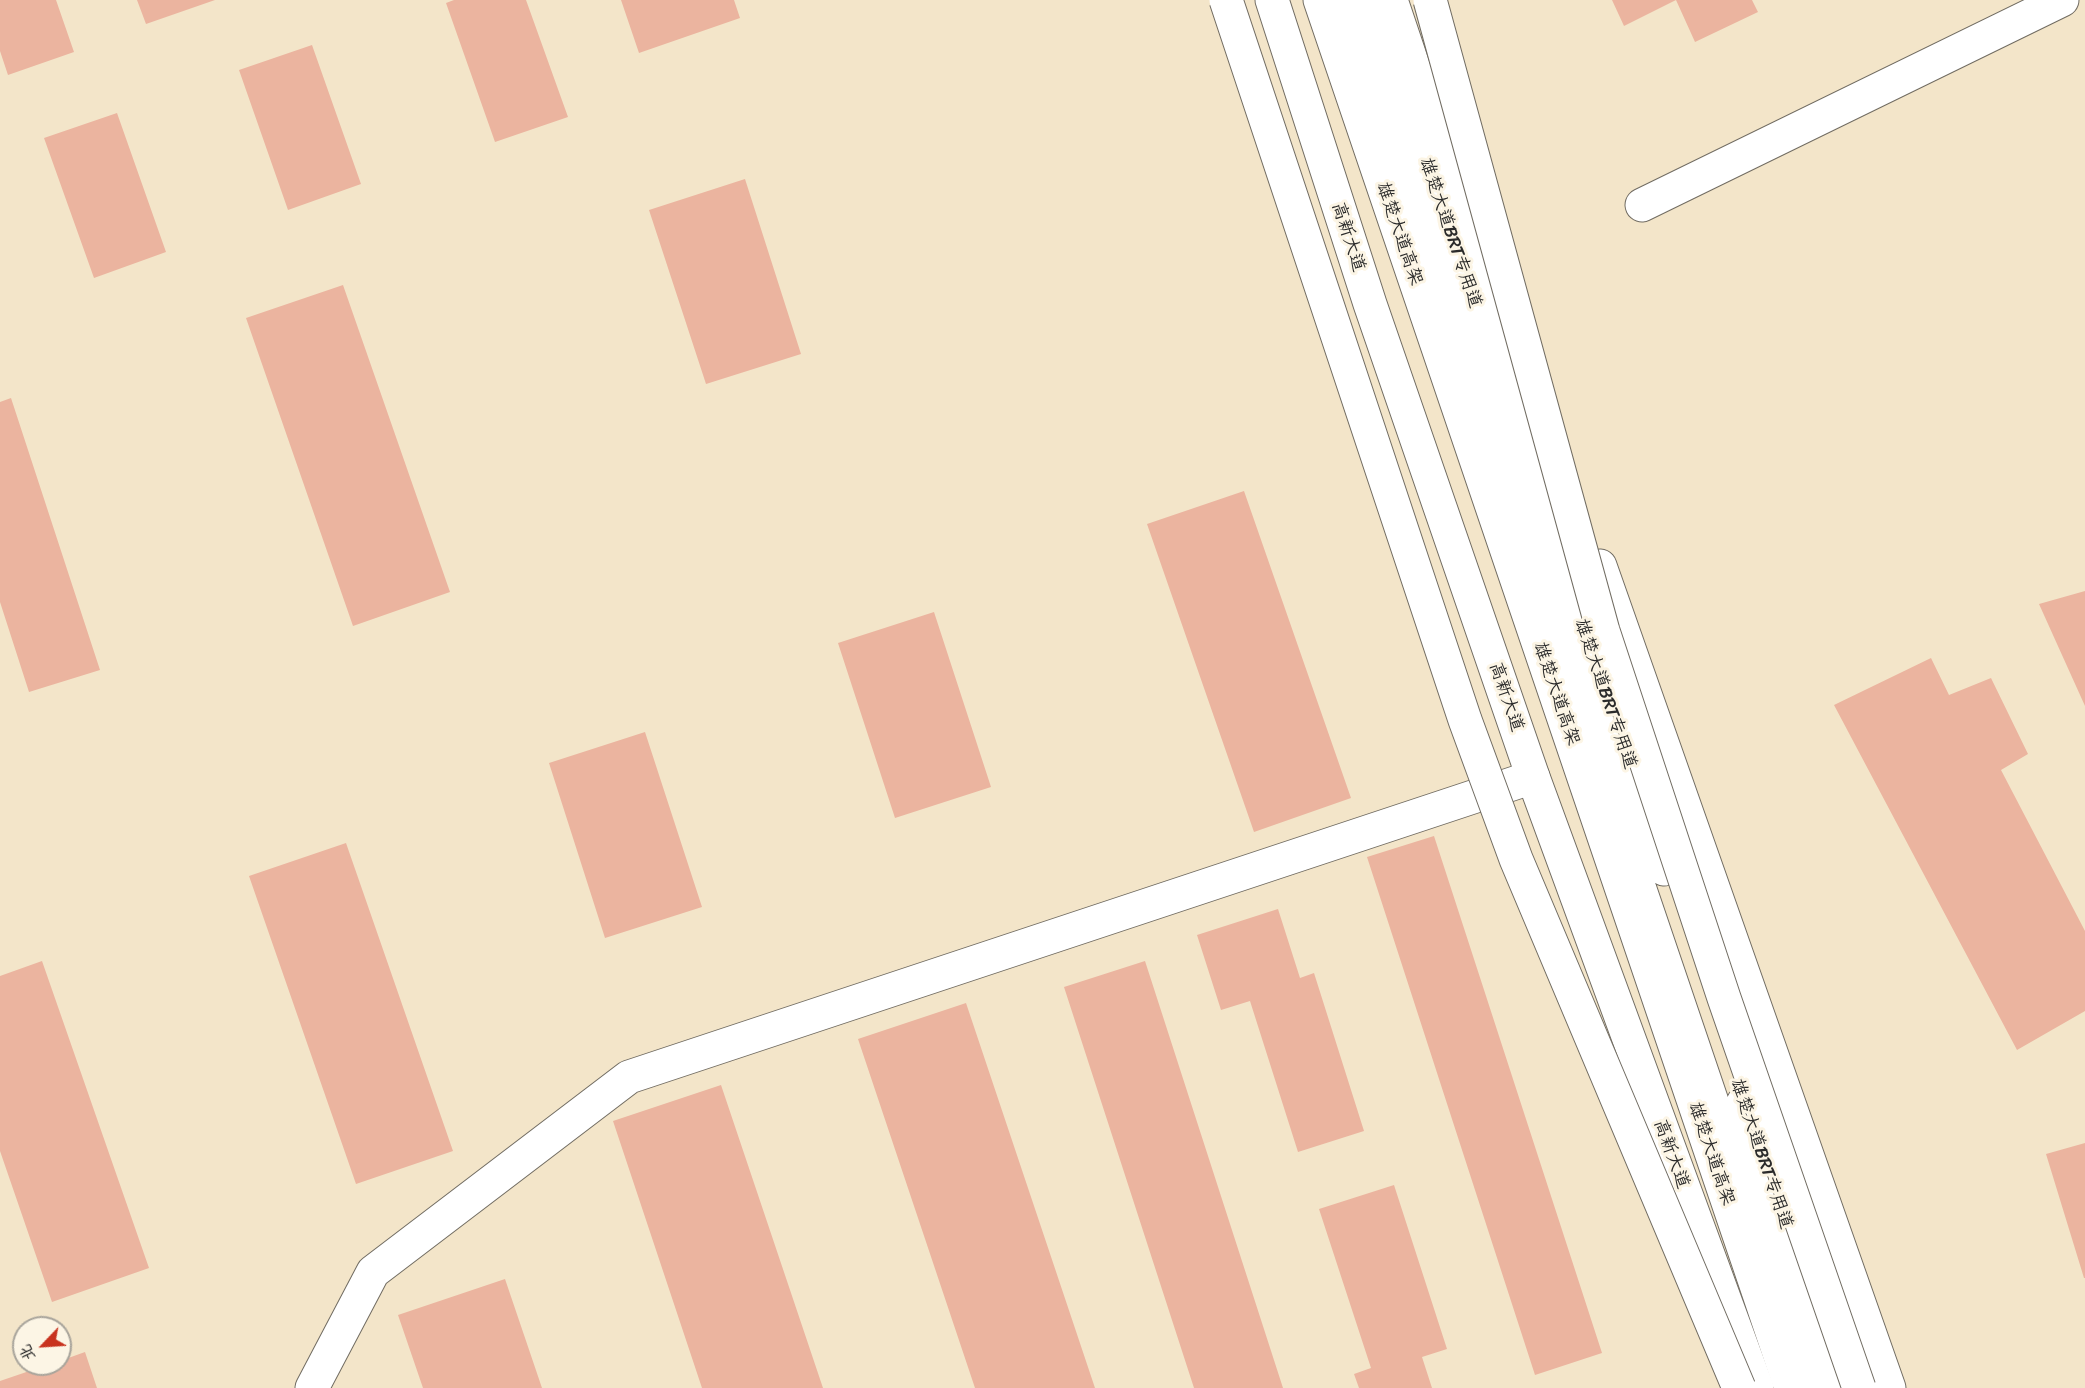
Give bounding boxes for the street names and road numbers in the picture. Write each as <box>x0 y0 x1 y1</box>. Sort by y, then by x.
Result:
street label: 雄楚大道BRT专用道 <box>1414 155 1486 311</box>
street label: 雄楚大道高架 <box>1371 179 1427 289</box>
street label: 高新大道 <box>1327 199 1369 275</box>
street label: 雄楚大道BRT专用道 <box>1569 616 1641 772</box>
street label: 雄楚大道高架 <box>1528 639 1584 749</box>
street label: 高新大道 <box>1484 659 1528 735</box>
street label: 雄楚大道BRT专用道 <box>1725 1076 1797 1232</box>
street label: 雄楚大道高架 <box>1683 1099 1739 1209</box>
street label: 高新大道 <box>1649 1116 1693 1192</box>

